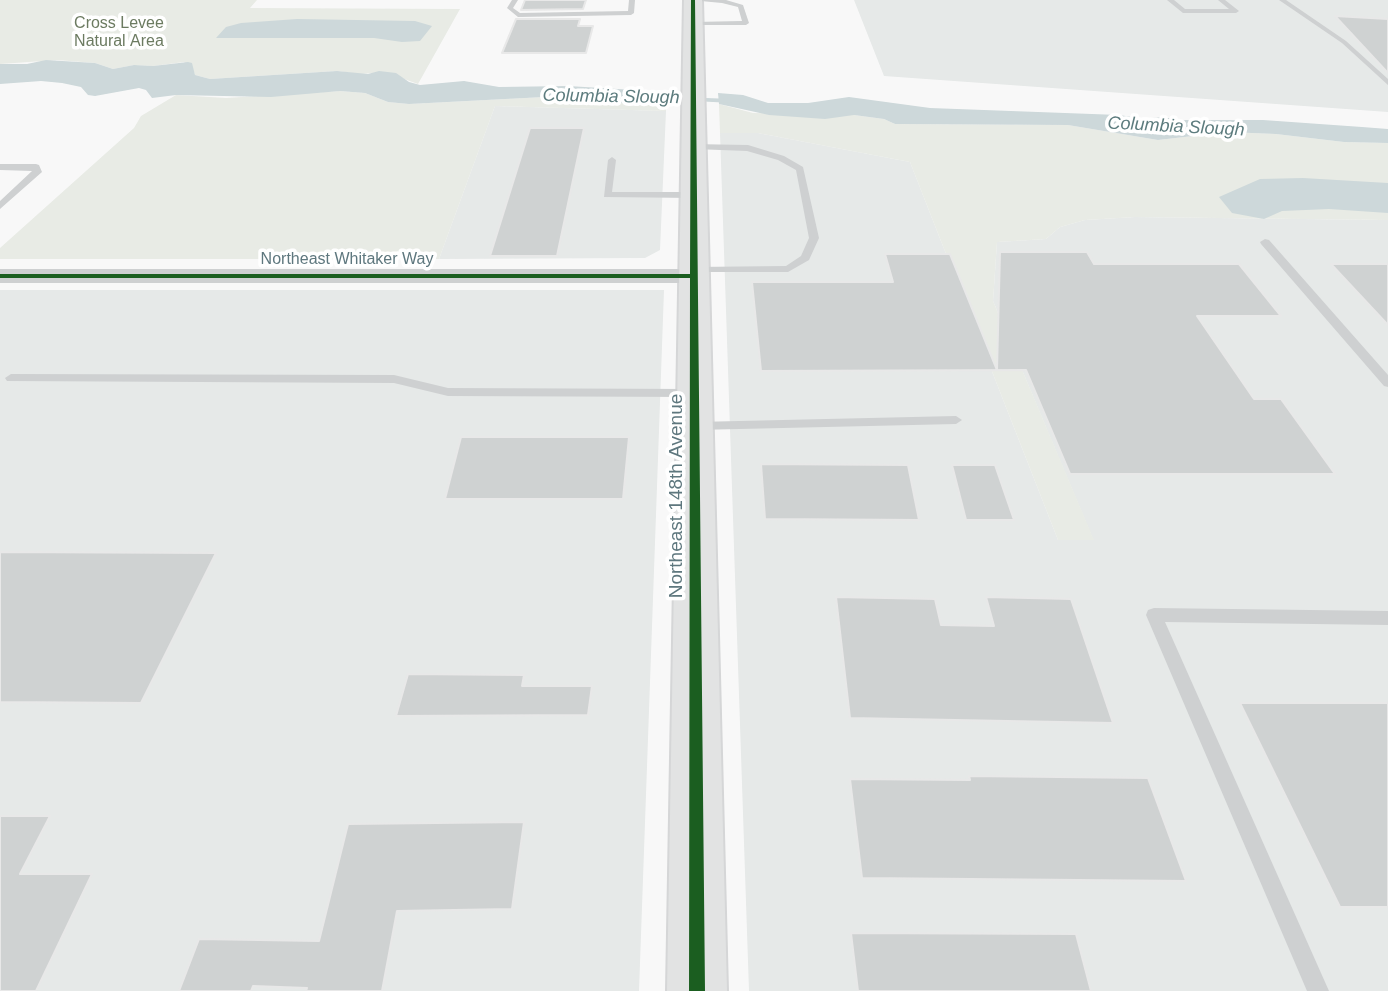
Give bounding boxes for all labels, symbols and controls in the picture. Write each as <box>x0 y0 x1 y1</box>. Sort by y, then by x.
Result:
park label: Cross Levee Natural Area <box>74 14 164 52</box>
water label: Columbia Slough <box>542 85 680 109</box>
water label: Columbia Slough <box>1107 113 1245 141</box>
street label: Northeast Whitaker Way <box>261 250 433 270</box>
street label: Northeast 148th Avenue <box>666 394 688 598</box>

